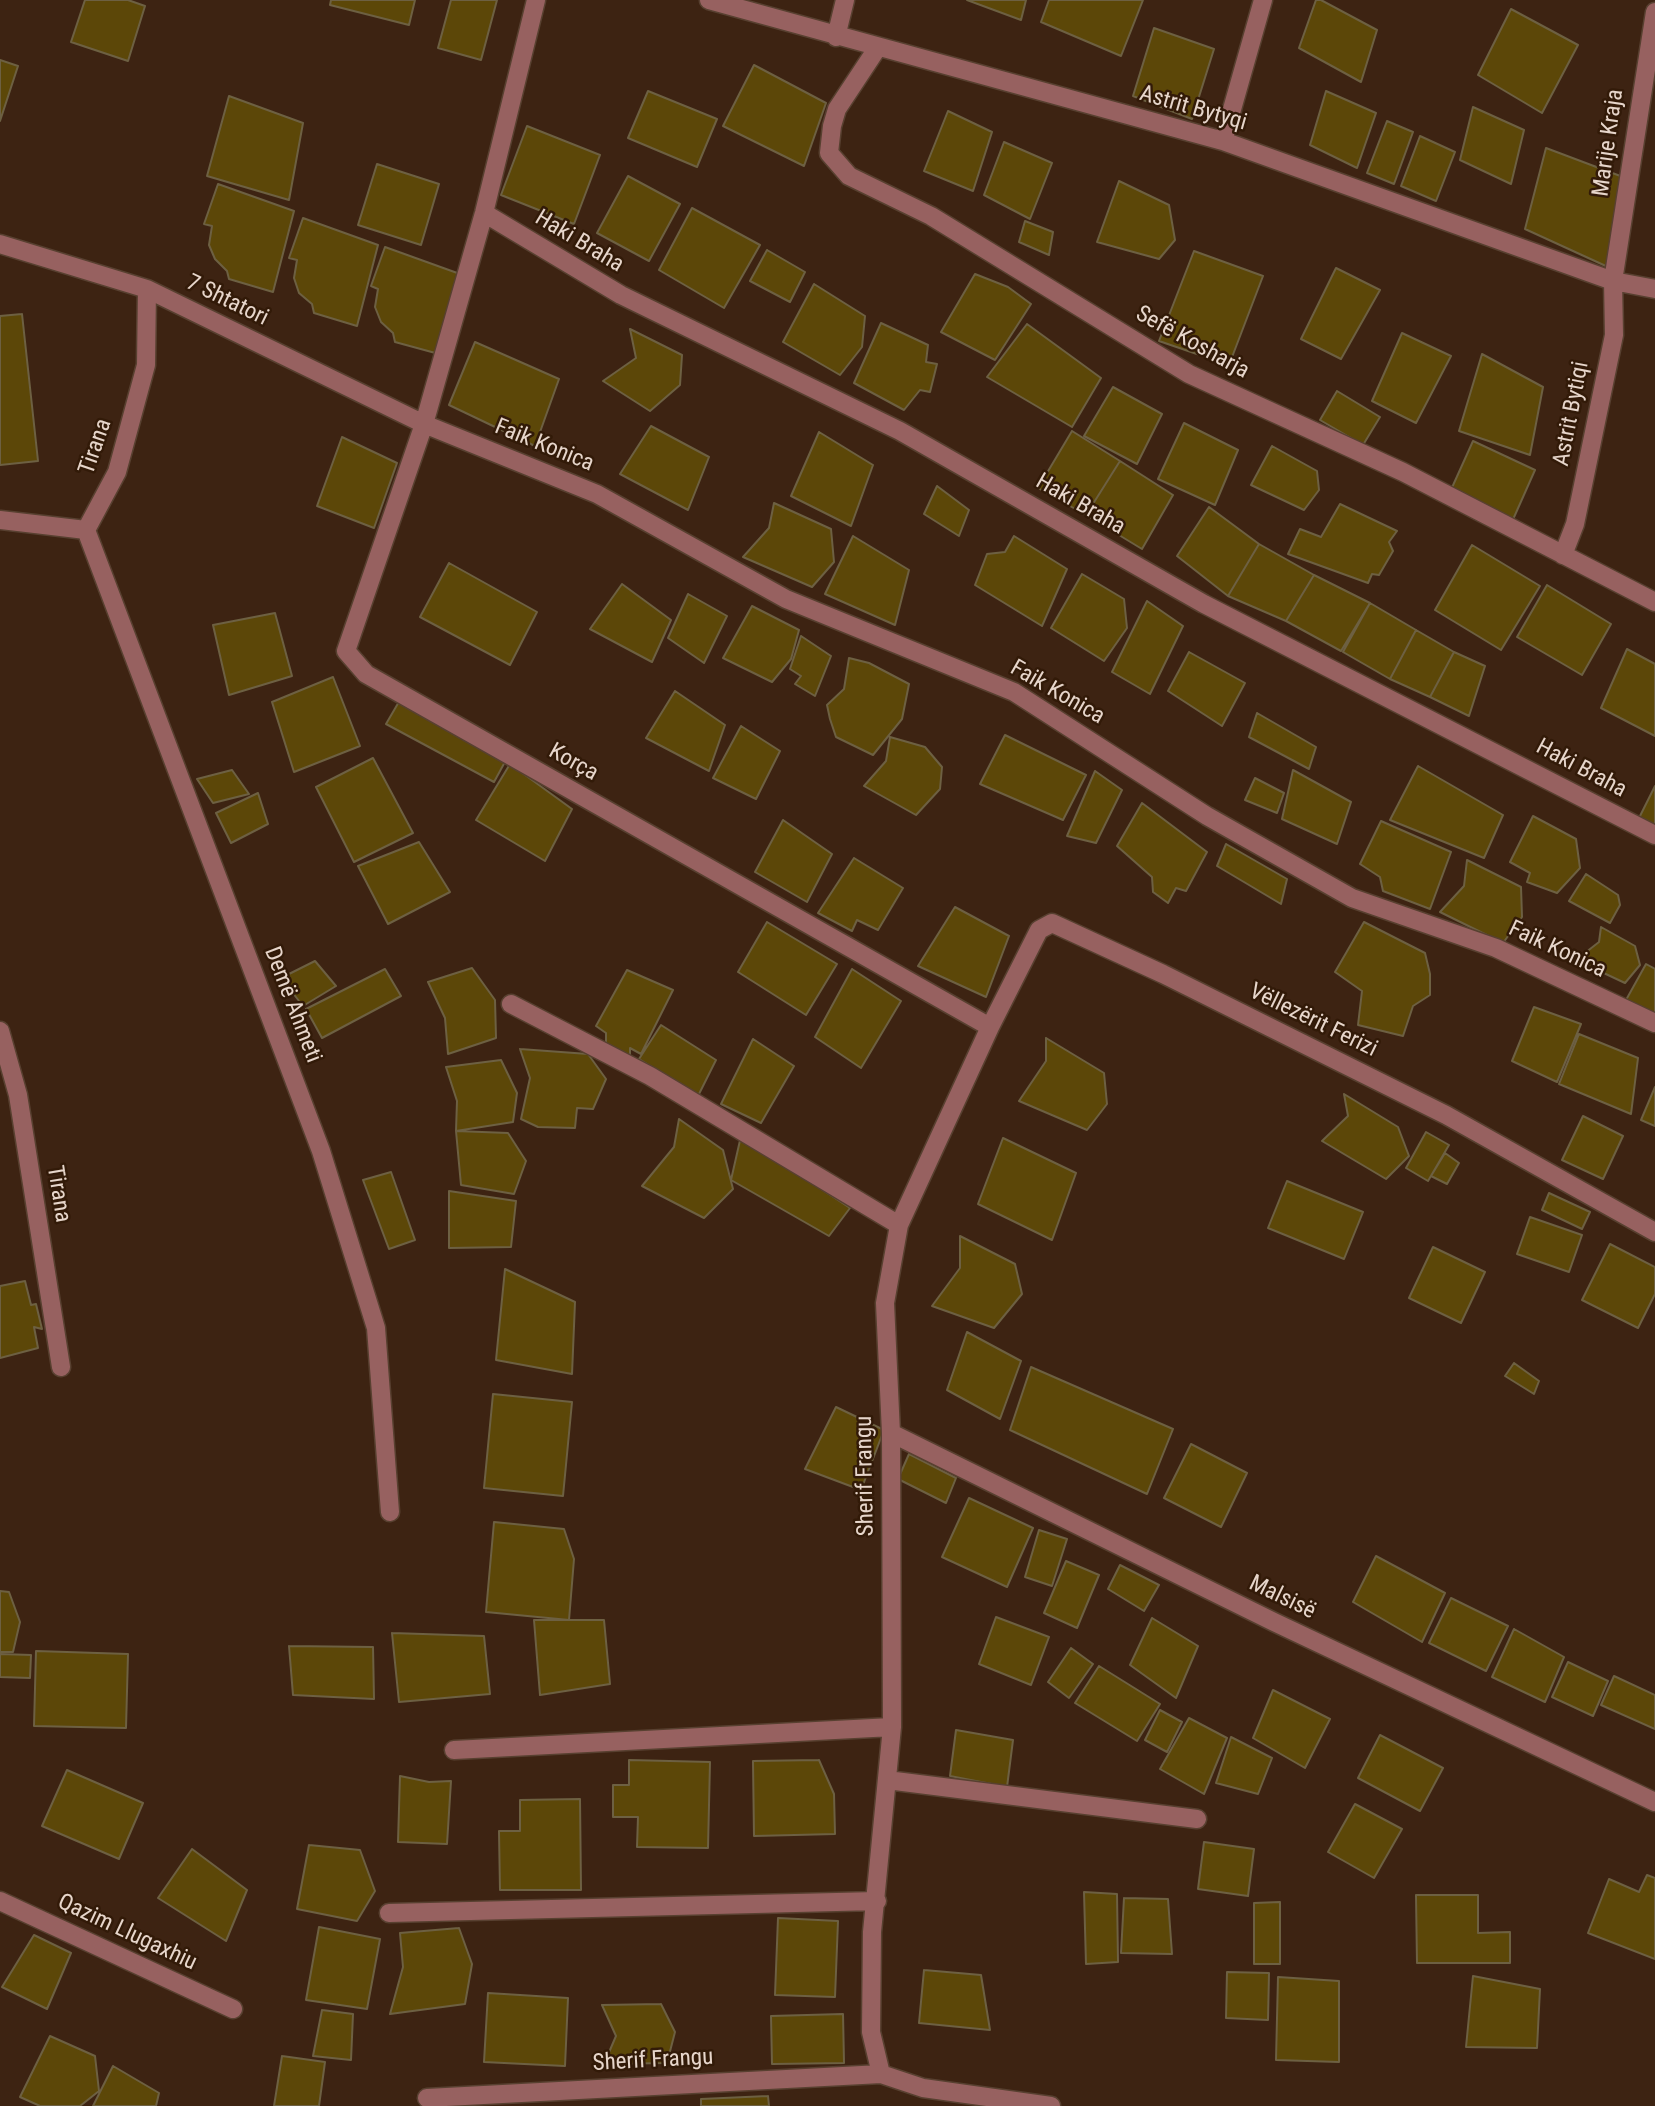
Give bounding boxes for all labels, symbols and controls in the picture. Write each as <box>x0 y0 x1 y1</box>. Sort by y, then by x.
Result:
street label: Astrit Bytyqi <box>1136 81 1250 137</box>
street label: Marije Kraja <box>1588 88 1630 198</box>
street label: Haki Braha <box>530 205 628 279</box>
street label: 7 Shtatori <box>181 269 273 333</box>
street label: Sefë Kosharja <box>1130 301 1254 385</box>
street label: Astrit Bytiqi <box>1548 359 1596 469</box>
street label: Faik Konica <box>490 414 598 478</box>
street label: Tirana <box>74 416 118 478</box>
street label: Haki Braha <box>1030 468 1130 542</box>
street label: Faik Konica <box>1005 655 1109 731</box>
street label: Haki Braha <box>1531 734 1631 804</box>
street label: Korça <box>543 738 603 788</box>
street label: Faik Konica <box>1504 915 1610 985</box>
street label: Demë Ahmeti <box>257 943 327 1067</box>
street label: Vëllezërit Ferizi <box>1245 978 1381 1064</box>
street label: Tirana <box>40 1164 76 1224</box>
street label: Sherif Frangu <box>851 1415 881 1537</box>
street label: Malsisë <box>1244 1570 1320 1626</box>
street label: Qazim Llugaxhiu <box>53 1889 201 1977</box>
street label: Sherif Frangu <box>592 2044 714 2078</box>

